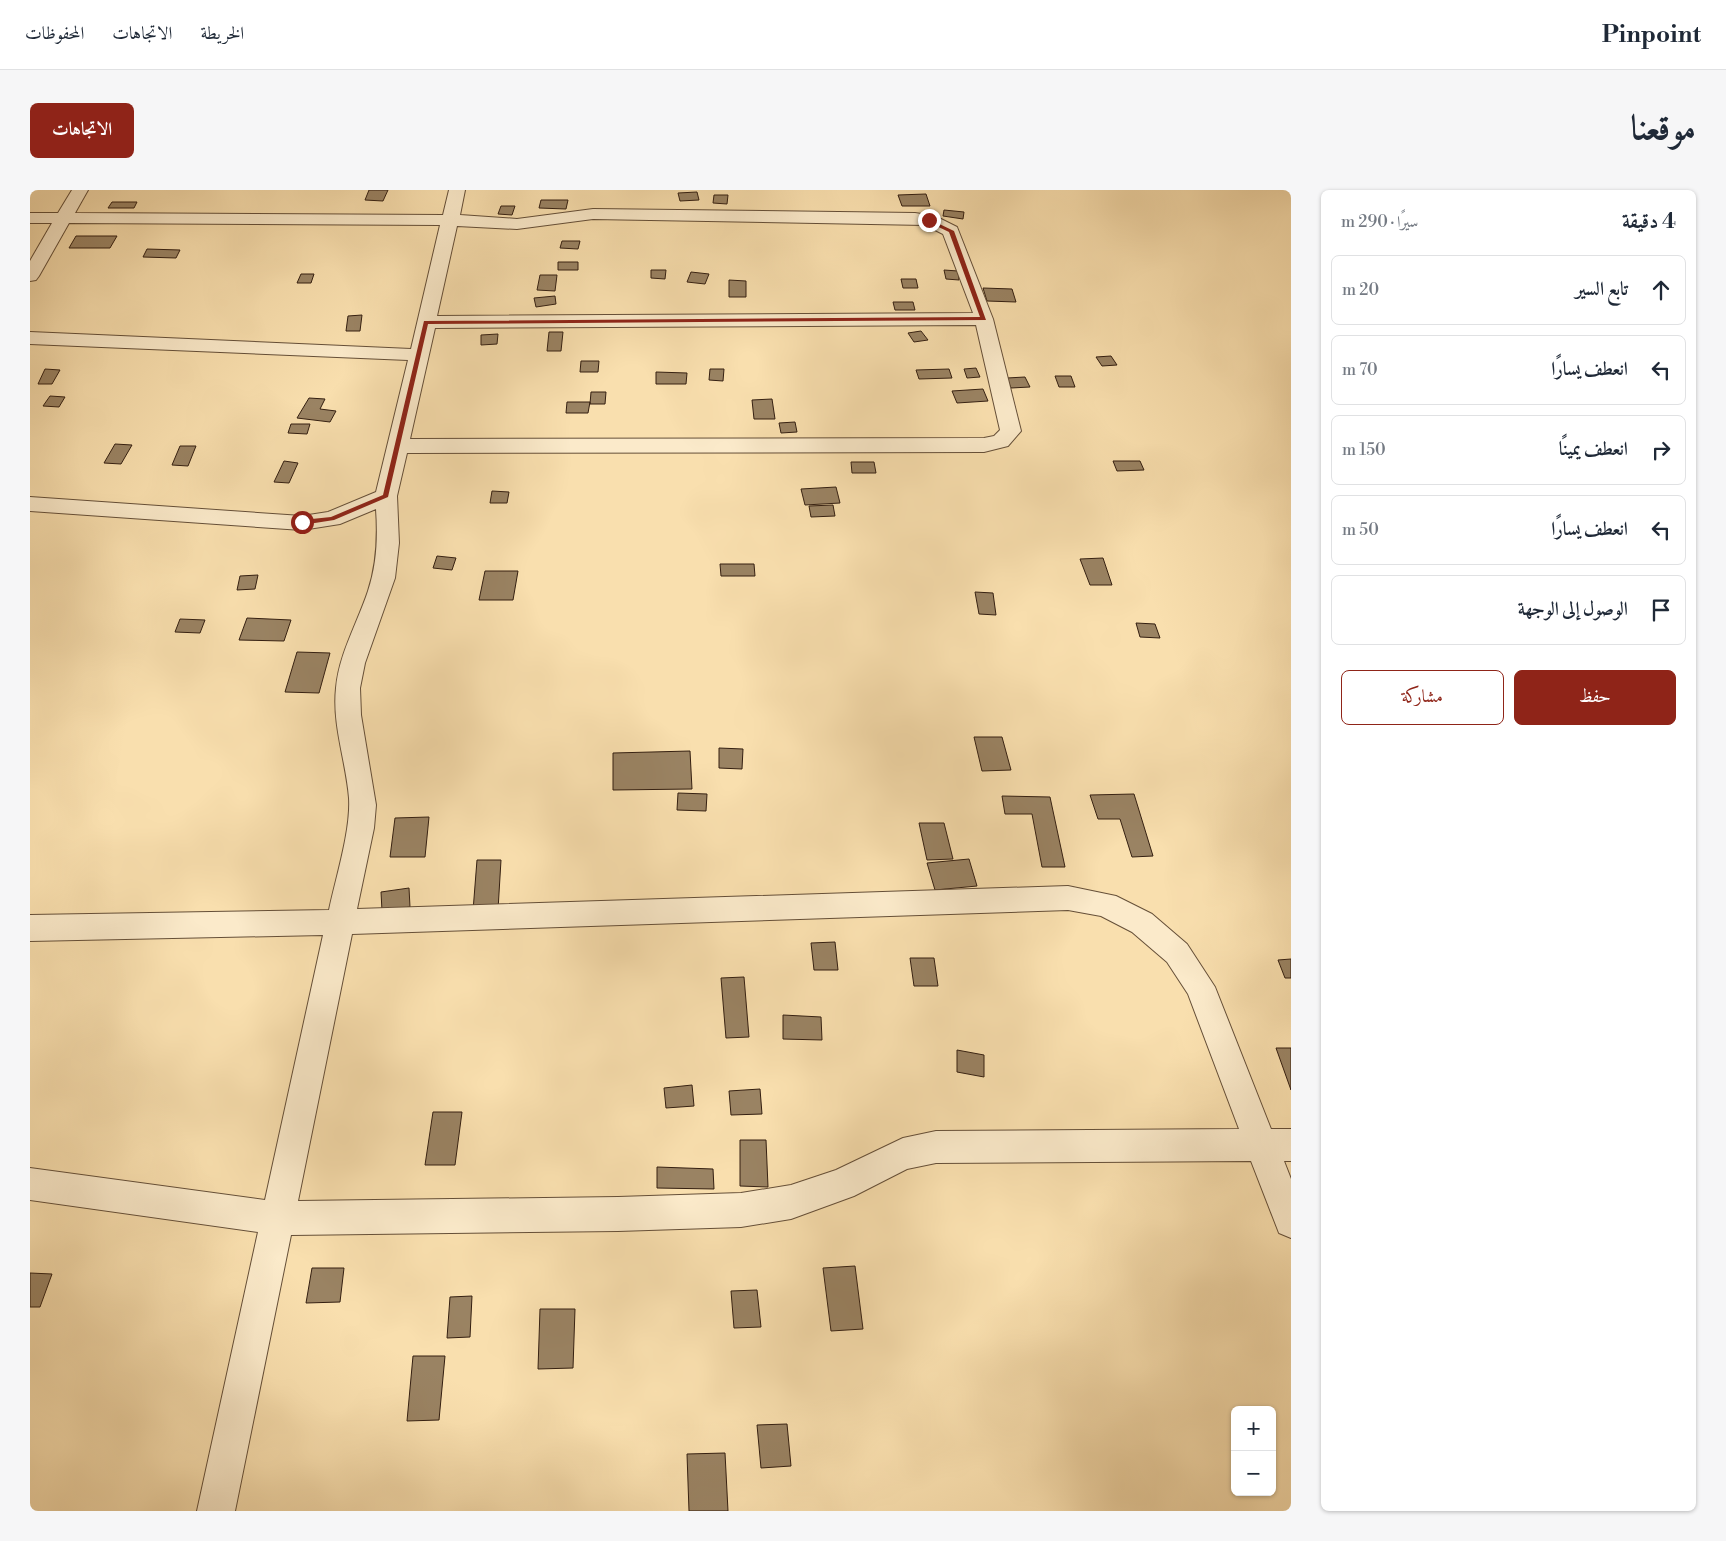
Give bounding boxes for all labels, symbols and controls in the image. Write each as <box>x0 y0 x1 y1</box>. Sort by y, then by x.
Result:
text: Pinpoint <box>1602 20 1701 50</box>
text: المحفوظات <box>25 22 84 45</box>
text: الاتجاهات <box>112 22 172 45</box>
text: الخريطة <box>200 22 244 45</box>
button: الاتجاهات <box>30 103 134 158</box>
text: موقعنا <box>1631 107 1696 150</box>
route end <box>918 209 941 232</box>
text: 4 دقيقة <box>1622 209 1676 235</box>
text: سيرًا · 290 m <box>1341 212 1418 232</box>
icon: ahead <box>1647 276 1675 304</box>
text: تابع السير <box>1575 277 1628 301</box>
text: 20 m <box>1342 280 1379 300</box>
icon: left <box>1647 356 1675 384</box>
text: انعطف يسارًا <box>1551 357 1628 381</box>
text: 70 m <box>1342 360 1378 380</box>
icon: right <box>1647 436 1675 464</box>
text: انعطف يمينًا <box>1559 437 1628 461</box>
text: 150 m <box>1342 440 1386 460</box>
route start <box>291 511 314 534</box>
icon: left <box>1647 516 1675 544</box>
text: انعطف يسارًا <box>1551 517 1628 541</box>
text: 50 m <box>1342 520 1379 540</box>
icon: arrive <box>1647 596 1675 624</box>
text: الوصول إلى الوجهة <box>1518 597 1628 621</box>
button: مشاركة <box>1341 670 1504 725</box>
button: حفظ <box>1514 670 1676 725</box>
map controls <box>1231 1406 1276 1496</box>
button: + <box>1231 1406 1276 1451</box>
button: − <box>1231 1451 1276 1496</box>

